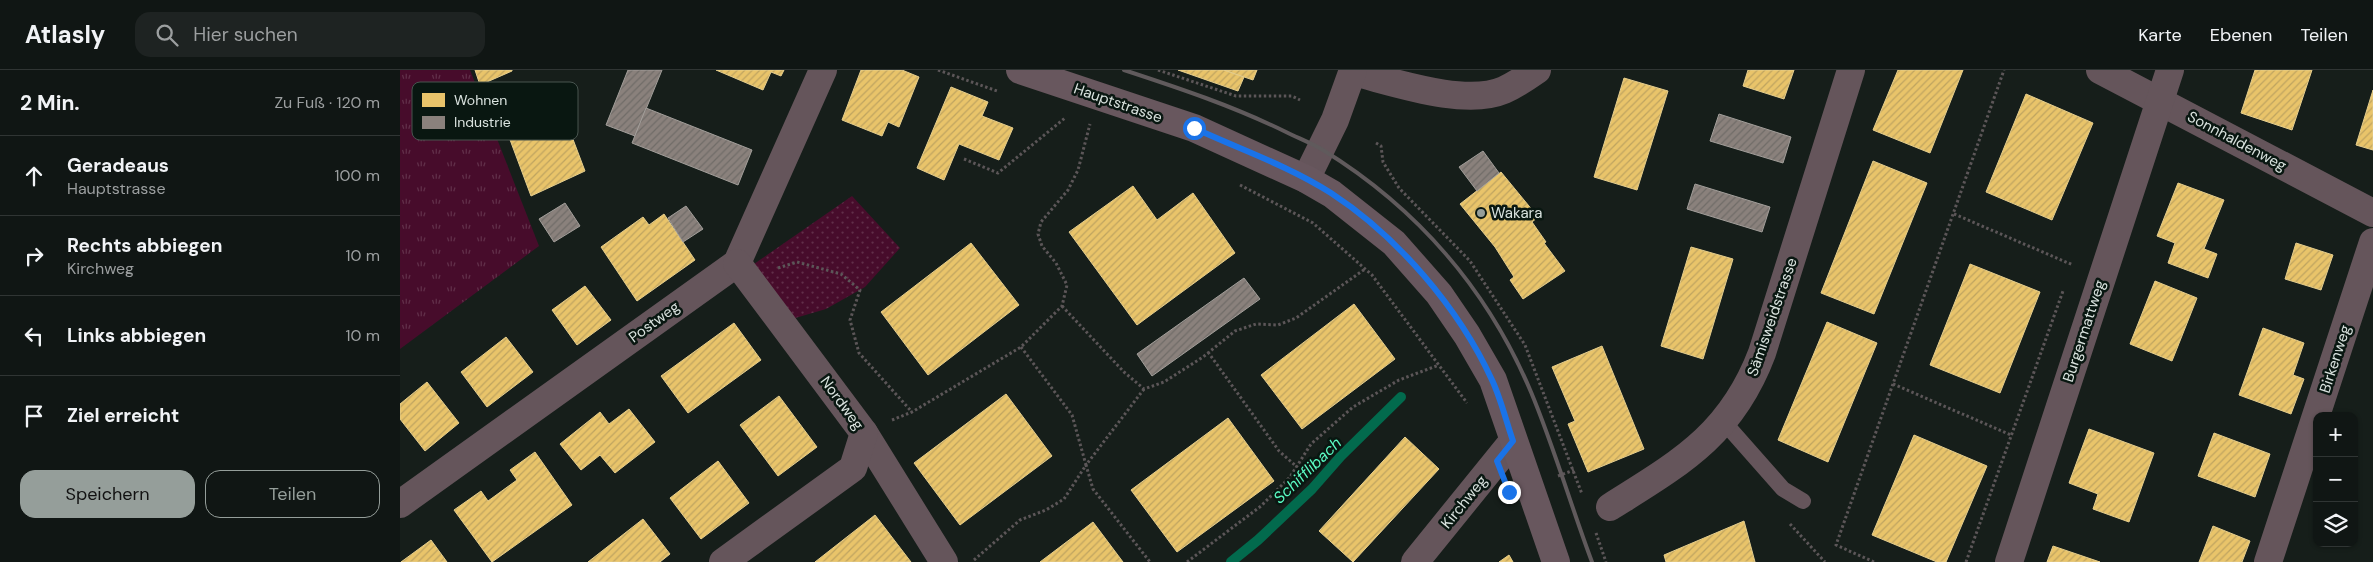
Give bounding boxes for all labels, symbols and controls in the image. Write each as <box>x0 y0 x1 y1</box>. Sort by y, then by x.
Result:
search box <box>135 12 485 57</box>
text: Atlasly <box>25 19 105 50</box>
icon: search <box>153 21 181 49</box>
text: Hier suchen <box>193 22 298 47</box>
text: Karte <box>2138 23 2182 47</box>
text: Ebenen <box>2210 23 2272 47</box>
text: Teilen <box>2300 23 2348 47</box>
street label: Hauptstrasse <box>1071 79 1165 127</box>
legend <box>412 82 578 140</box>
text: 2 Min. <box>20 89 80 117</box>
text: Wohnen <box>454 91 507 109</box>
text: Zu Fuß · 120 m <box>274 92 380 113</box>
street label: Sonnhaldenweg <box>2184 106 2290 176</box>
text: Industrie <box>454 113 511 131</box>
route start <box>1183 117 1206 140</box>
text: Geradeaus <box>67 153 169 178</box>
icon: ahead <box>20 162 48 190</box>
text: 100 m <box>335 165 380 186</box>
text: Hauptstrasse <box>67 178 165 199</box>
place label: Wakara <box>1491 203 1542 223</box>
marker: Wakara <box>1475 207 1487 219</box>
text: Rechts abbiegen <box>67 233 222 258</box>
icon: right <box>20 242 48 270</box>
text: 10 m <box>346 245 380 266</box>
street label: Sämisweidstrasse <box>1742 255 1802 379</box>
text: Kirchweg <box>67 258 134 279</box>
street label: Burgermattweg <box>2058 277 2110 385</box>
street label: Postweg <box>625 297 683 347</box>
icon: left <box>20 322 48 350</box>
street label: Birkenweg <box>2315 322 2355 396</box>
text: Links abbiegen <box>67 323 206 348</box>
text: 10 m <box>346 325 380 346</box>
street label: Nordweg <box>816 372 868 434</box>
icon: arrive <box>20 402 48 430</box>
text: Ziel erreicht <box>67 403 179 428</box>
map controls <box>2313 412 2358 547</box>
button: + <box>2313 412 2358 457</box>
water label: Schifflibach <box>1269 433 1346 508</box>
button: − <box>2313 457 2358 502</box>
button: Speichern <box>20 470 195 518</box>
button: Teilen <box>205 470 380 518</box>
street label: Kirchweg <box>1436 471 1492 533</box>
route end <box>1498 481 1521 504</box>
button: layers <box>2313 502 2358 547</box>

